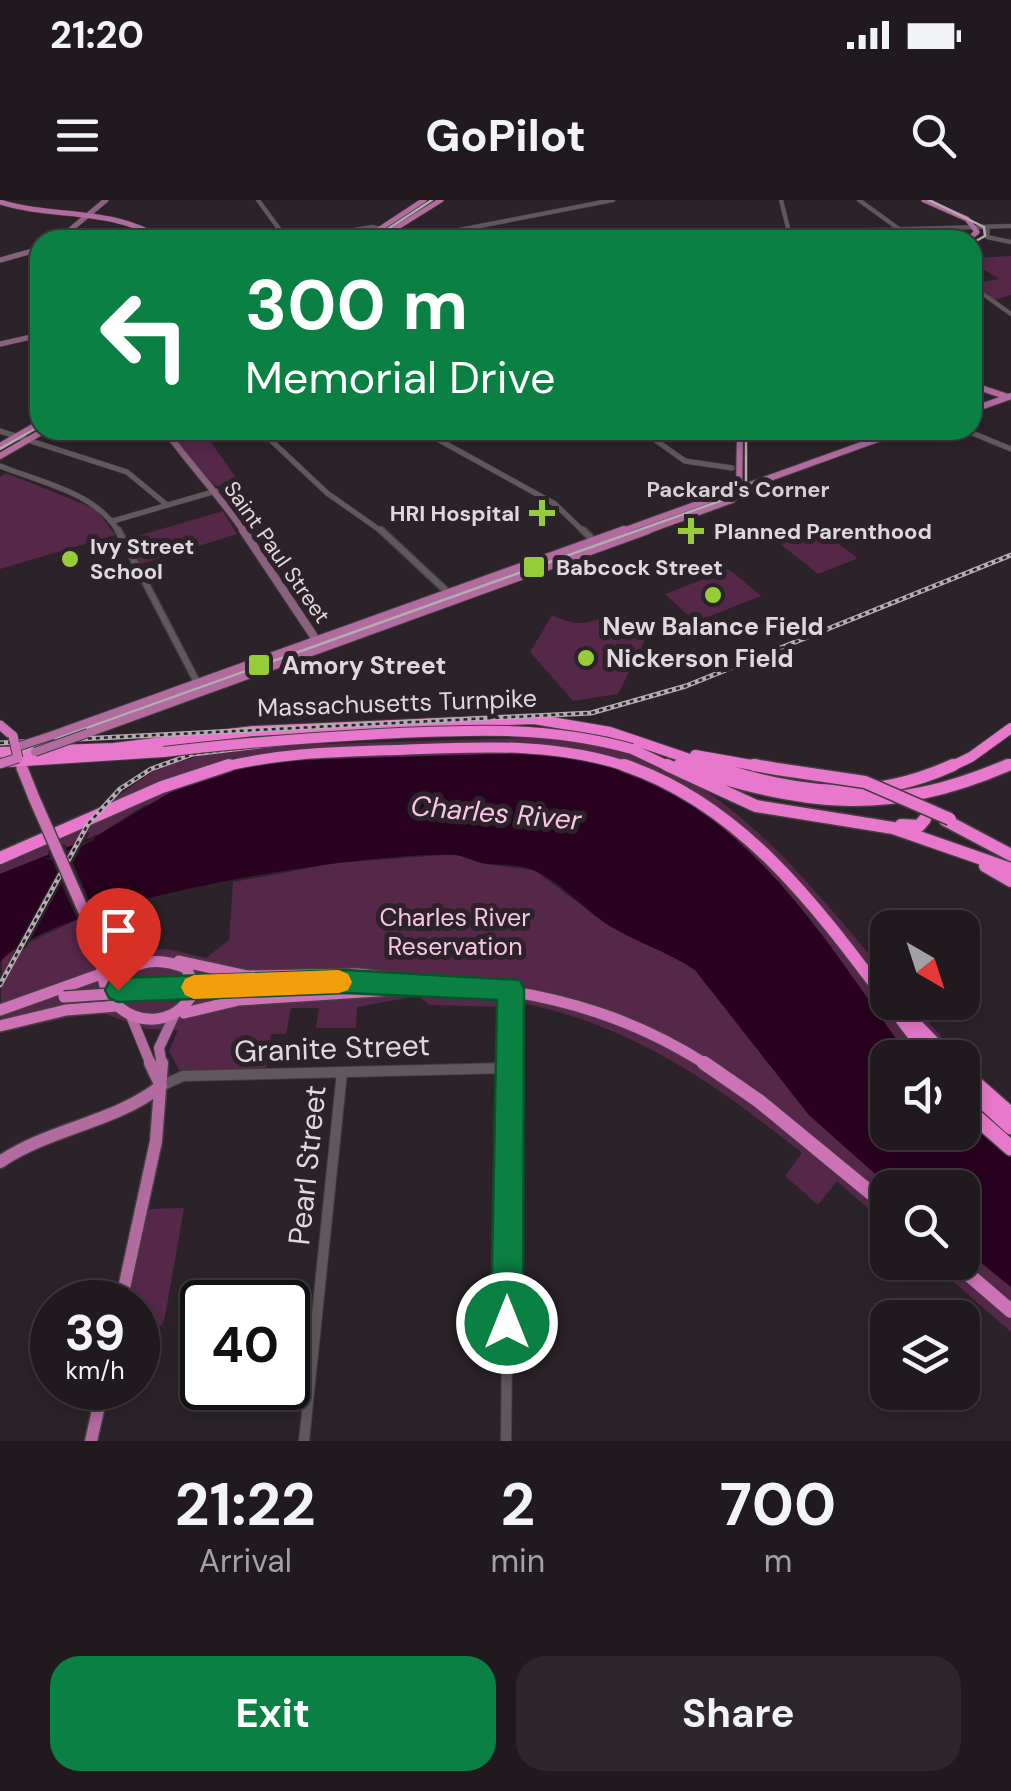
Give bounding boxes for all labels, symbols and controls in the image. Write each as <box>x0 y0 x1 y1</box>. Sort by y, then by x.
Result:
text: 21:20 <box>50 10 144 60</box>
text: GoPilot <box>425 106 586 165</box>
icon: menu <box>50 108 105 163</box>
icon: search <box>906 108 961 163</box>
text: 300 m <box>245 260 468 351</box>
icon: left <box>80 270 210 400</box>
text: Memorial Drive <box>245 348 556 407</box>
street label: Saint Paul Street <box>217 475 337 629</box>
district label: Packard's Corner <box>646 475 830 504</box>
place label: HRI Hospital <box>390 499 520 528</box>
marker: HRI Hospital <box>529 500 555 526</box>
place label: Planned Parenthood <box>714 517 932 546</box>
marker: Planned Parenthood <box>678 518 704 544</box>
place label: Ivy Street School <box>90 532 194 586</box>
marker: Ivy Street School <box>59 548 81 570</box>
place label: Babcock Street <box>556 553 723 582</box>
marker: Babcock Street <box>521 554 547 580</box>
marker: New Balance Field <box>702 584 724 606</box>
place label: New Balance Field <box>602 610 824 643</box>
place label: Nickerson Field <box>606 642 794 675</box>
marker: Nickerson Field <box>575 647 597 669</box>
place label: Amory Street <box>282 649 446 682</box>
marker: Amory Street <box>246 652 272 678</box>
street label: Massachusetts Turnpike <box>257 682 537 724</box>
water label: Charles River <box>409 787 583 839</box>
pin <box>76 888 161 991</box>
park label: Charles River Reservation <box>380 901 530 963</box>
icon: arrive <box>91 903 146 958</box>
north arrow <box>870 910 980 1020</box>
map controls <box>870 910 980 1410</box>
street label: Granite Street <box>233 1025 431 1071</box>
button: sound <box>870 1040 980 1150</box>
street label: Pearl Street <box>279 1083 335 1247</box>
button: search <box>870 1170 980 1280</box>
position arrow <box>455 1271 559 1375</box>
speed limit sign: 40 <box>180 1280 310 1410</box>
text: 39 <box>65 1300 125 1366</box>
button: layers <box>870 1300 980 1410</box>
text: km/h <box>65 1354 125 1387</box>
text: 21:22 <box>175 1465 316 1544</box>
text: 2 <box>500 1465 535 1544</box>
text: 700 <box>720 1465 836 1544</box>
text: Arrival <box>199 1540 292 1582</box>
text: min <box>491 1540 545 1582</box>
text: m <box>764 1540 792 1582</box>
button: Exit <box>50 1656 496 1771</box>
button: Share <box>516 1656 961 1771</box>

